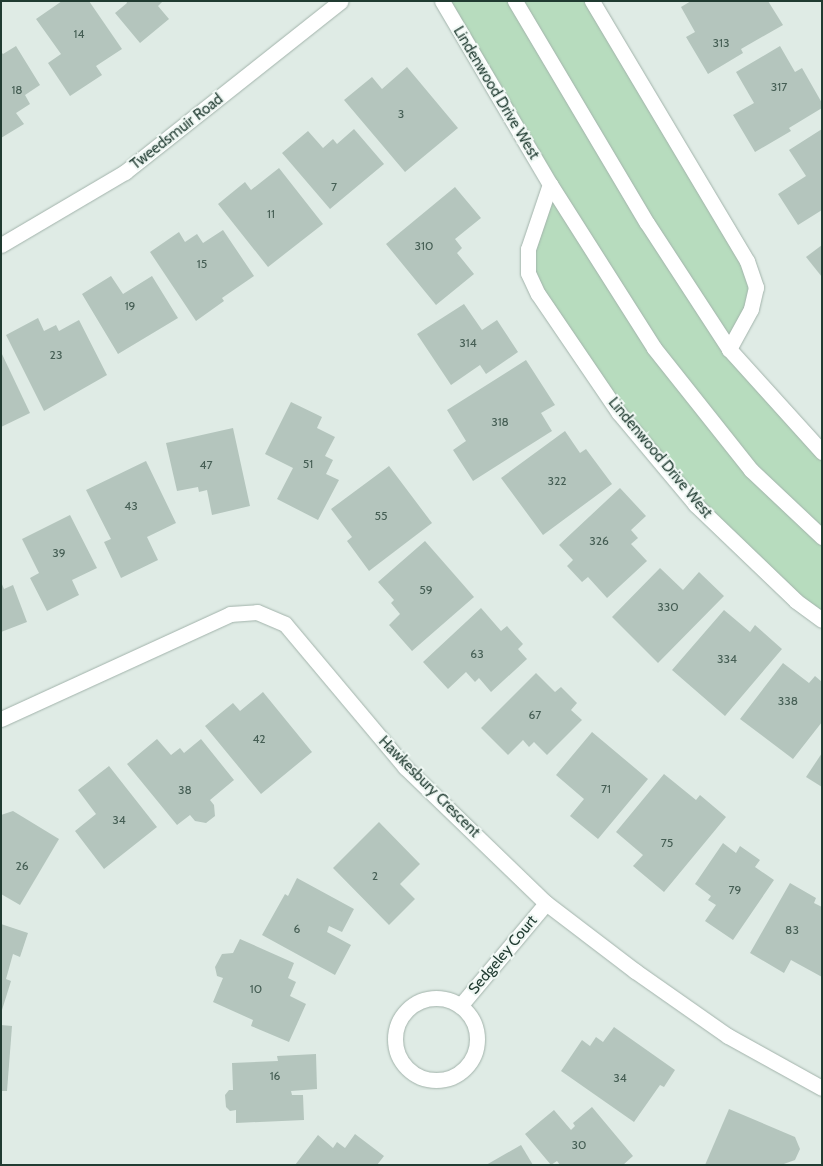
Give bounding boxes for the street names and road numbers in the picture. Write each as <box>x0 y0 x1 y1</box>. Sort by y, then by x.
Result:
street label: Lindenwood Drive West <box>449 23 543 163</box>
street label: Tweedsmuir Road <box>127 90 227 174</box>
street label: Lindenwood Drive West <box>604 394 716 522</box>
street label: Hawkesbury Crescent <box>375 733 483 841</box>
street label: Sedgeley Court <box>465 912 541 998</box>

